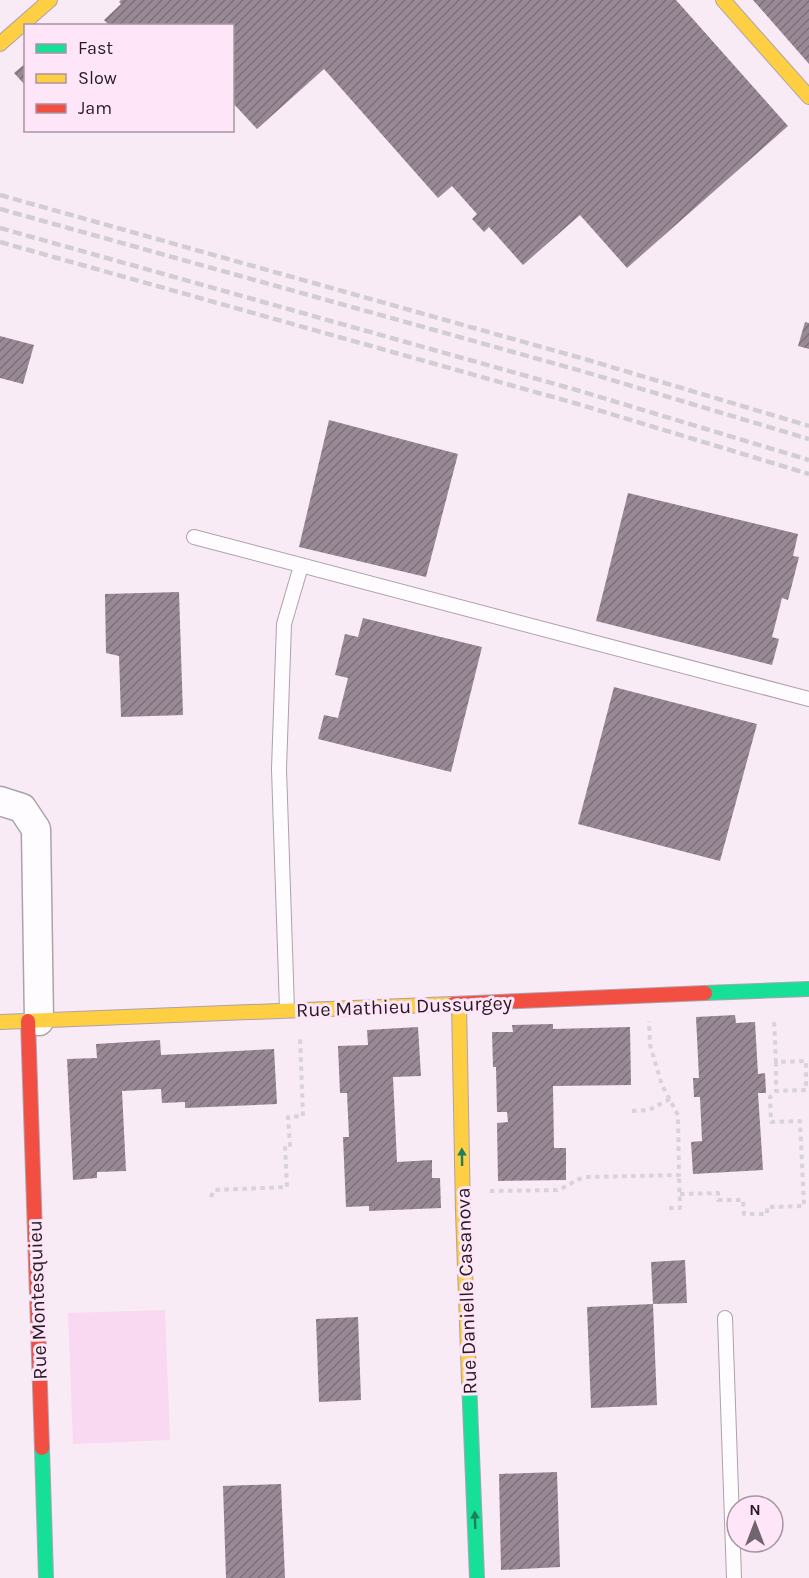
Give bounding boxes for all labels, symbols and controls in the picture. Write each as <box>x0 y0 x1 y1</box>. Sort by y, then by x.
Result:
legend <box>24 24 234 132</box>
text: Fast <box>78 37 113 59</box>
text: Slow <box>78 67 117 89</box>
text: Jam <box>78 97 112 119</box>
street label: Rue Mathieu Dussurgey <box>296 991 512 1022</box>
one-way arrow <box>457 1147 466 1166</box>
street label: Rue Danielle Casanova <box>451 1187 482 1395</box>
street label: Rue Montesquieu <box>23 1220 52 1380</box>
north arrow <box>725 1494 785 1554</box>
text: N <box>749 1500 761 1519</box>
one-way arrow <box>470 1510 480 1529</box>

